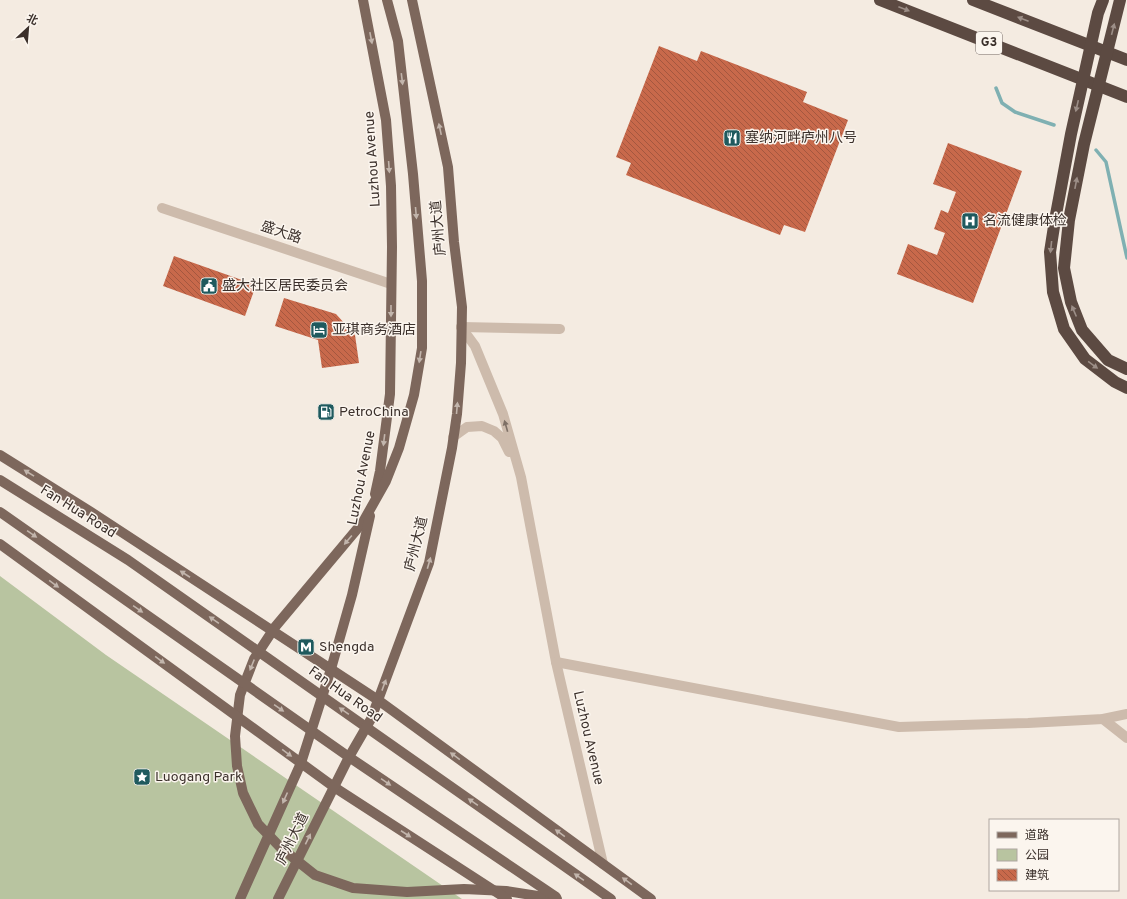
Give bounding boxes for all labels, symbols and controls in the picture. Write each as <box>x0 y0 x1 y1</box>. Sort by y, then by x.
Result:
one-way arrow <box>898 7 910 13</box>
north arrow <box>8 8 48 48</box>
text: 北 <box>24 11 40 29</box>
one-way arrow <box>1017 16 1029 22</box>
one-way arrow <box>1110 23 1116 36</box>
one-way arrow <box>368 32 374 44</box>
road number: G3 <box>976 32 1002 54</box>
one-way arrow <box>399 73 406 85</box>
one-way arrow <box>1074 100 1080 112</box>
street label: Luzhou Avenue <box>361 110 385 208</box>
one-way arrow <box>436 123 442 135</box>
restaurant icon: 塞纳河畔·庐州八号 <box>722 128 742 148</box>
place label: 塞纳河畔·庐州八号 <box>745 129 857 147</box>
one-way arrow <box>386 161 393 173</box>
one-way arrow <box>1073 177 1079 189</box>
street label: 庐州大道 <box>427 199 450 257</box>
one-way arrow <box>413 207 420 219</box>
hospital icon: 名流健康体检 <box>960 211 980 231</box>
place label: 名流健康体检 <box>983 212 1067 230</box>
street label: 盛大路 <box>258 217 304 248</box>
one-way arrow <box>1048 241 1054 253</box>
public building icon: 盛大社区居民委员会 <box>199 276 219 296</box>
place label: 盛大社区居民委员会 <box>222 277 348 295</box>
one-way arrow <box>1071 304 1077 316</box>
one-way arrow <box>388 305 394 318</box>
hotel icon: 亚琪商务酒店 <box>309 320 329 340</box>
place label: 亚琪商务酒店 <box>332 322 416 339</box>
one-way arrow <box>417 351 423 363</box>
one-way arrow <box>1087 361 1098 369</box>
fuel station icon: PetroChina <box>316 402 336 422</box>
one-way arrow <box>454 402 461 414</box>
place label: PetroChina <box>339 404 409 421</box>
one-way arrow <box>503 420 509 432</box>
street label: Luzhou Avenue <box>344 429 380 527</box>
one-way arrow <box>381 434 387 446</box>
one-way arrow <box>23 469 35 476</box>
street label: Fan Hua Road <box>37 482 119 542</box>
street label: 庐州大道 <box>401 515 432 573</box>
one-way arrow <box>27 530 37 538</box>
one-way arrow <box>343 535 352 545</box>
one-way arrow <box>426 556 432 569</box>
one-way arrow <box>179 570 191 577</box>
one-way arrow <box>49 579 60 588</box>
one-way arrow <box>133 605 144 613</box>
one-way arrow <box>209 616 220 624</box>
metro station icon: Shengda <box>296 637 316 657</box>
place label: Shengda <box>319 639 374 656</box>
one-way arrow <box>154 656 165 664</box>
one-way arrow <box>248 660 254 672</box>
street label: Fan Hua Road <box>305 663 385 727</box>
one-way arrow <box>381 678 387 690</box>
street label: Luzhou Avenue <box>569 689 607 787</box>
one-way arrow <box>274 704 284 712</box>
one-way arrow <box>338 707 349 715</box>
one-way arrow <box>282 749 293 757</box>
one-way arrow <box>450 752 460 760</box>
place icon: Luogang Park <box>132 767 152 787</box>
place label: Luogang Park <box>155 769 242 786</box>
one-way arrow <box>381 778 391 786</box>
one-way arrow <box>282 793 288 804</box>
one-way arrow <box>468 798 478 806</box>
street label: 庐州大道 <box>272 810 313 868</box>
legend <box>989 819 1119 891</box>
text: 道路 <box>1025 828 1049 844</box>
one-way arrow <box>555 829 565 837</box>
one-way arrow <box>401 830 412 837</box>
one-way arrow <box>305 833 311 845</box>
text: 公园 <box>1025 848 1049 864</box>
text: 建筑 <box>1025 868 1049 884</box>
one-way arrow <box>574 873 585 881</box>
one-way arrow <box>621 877 632 886</box>

